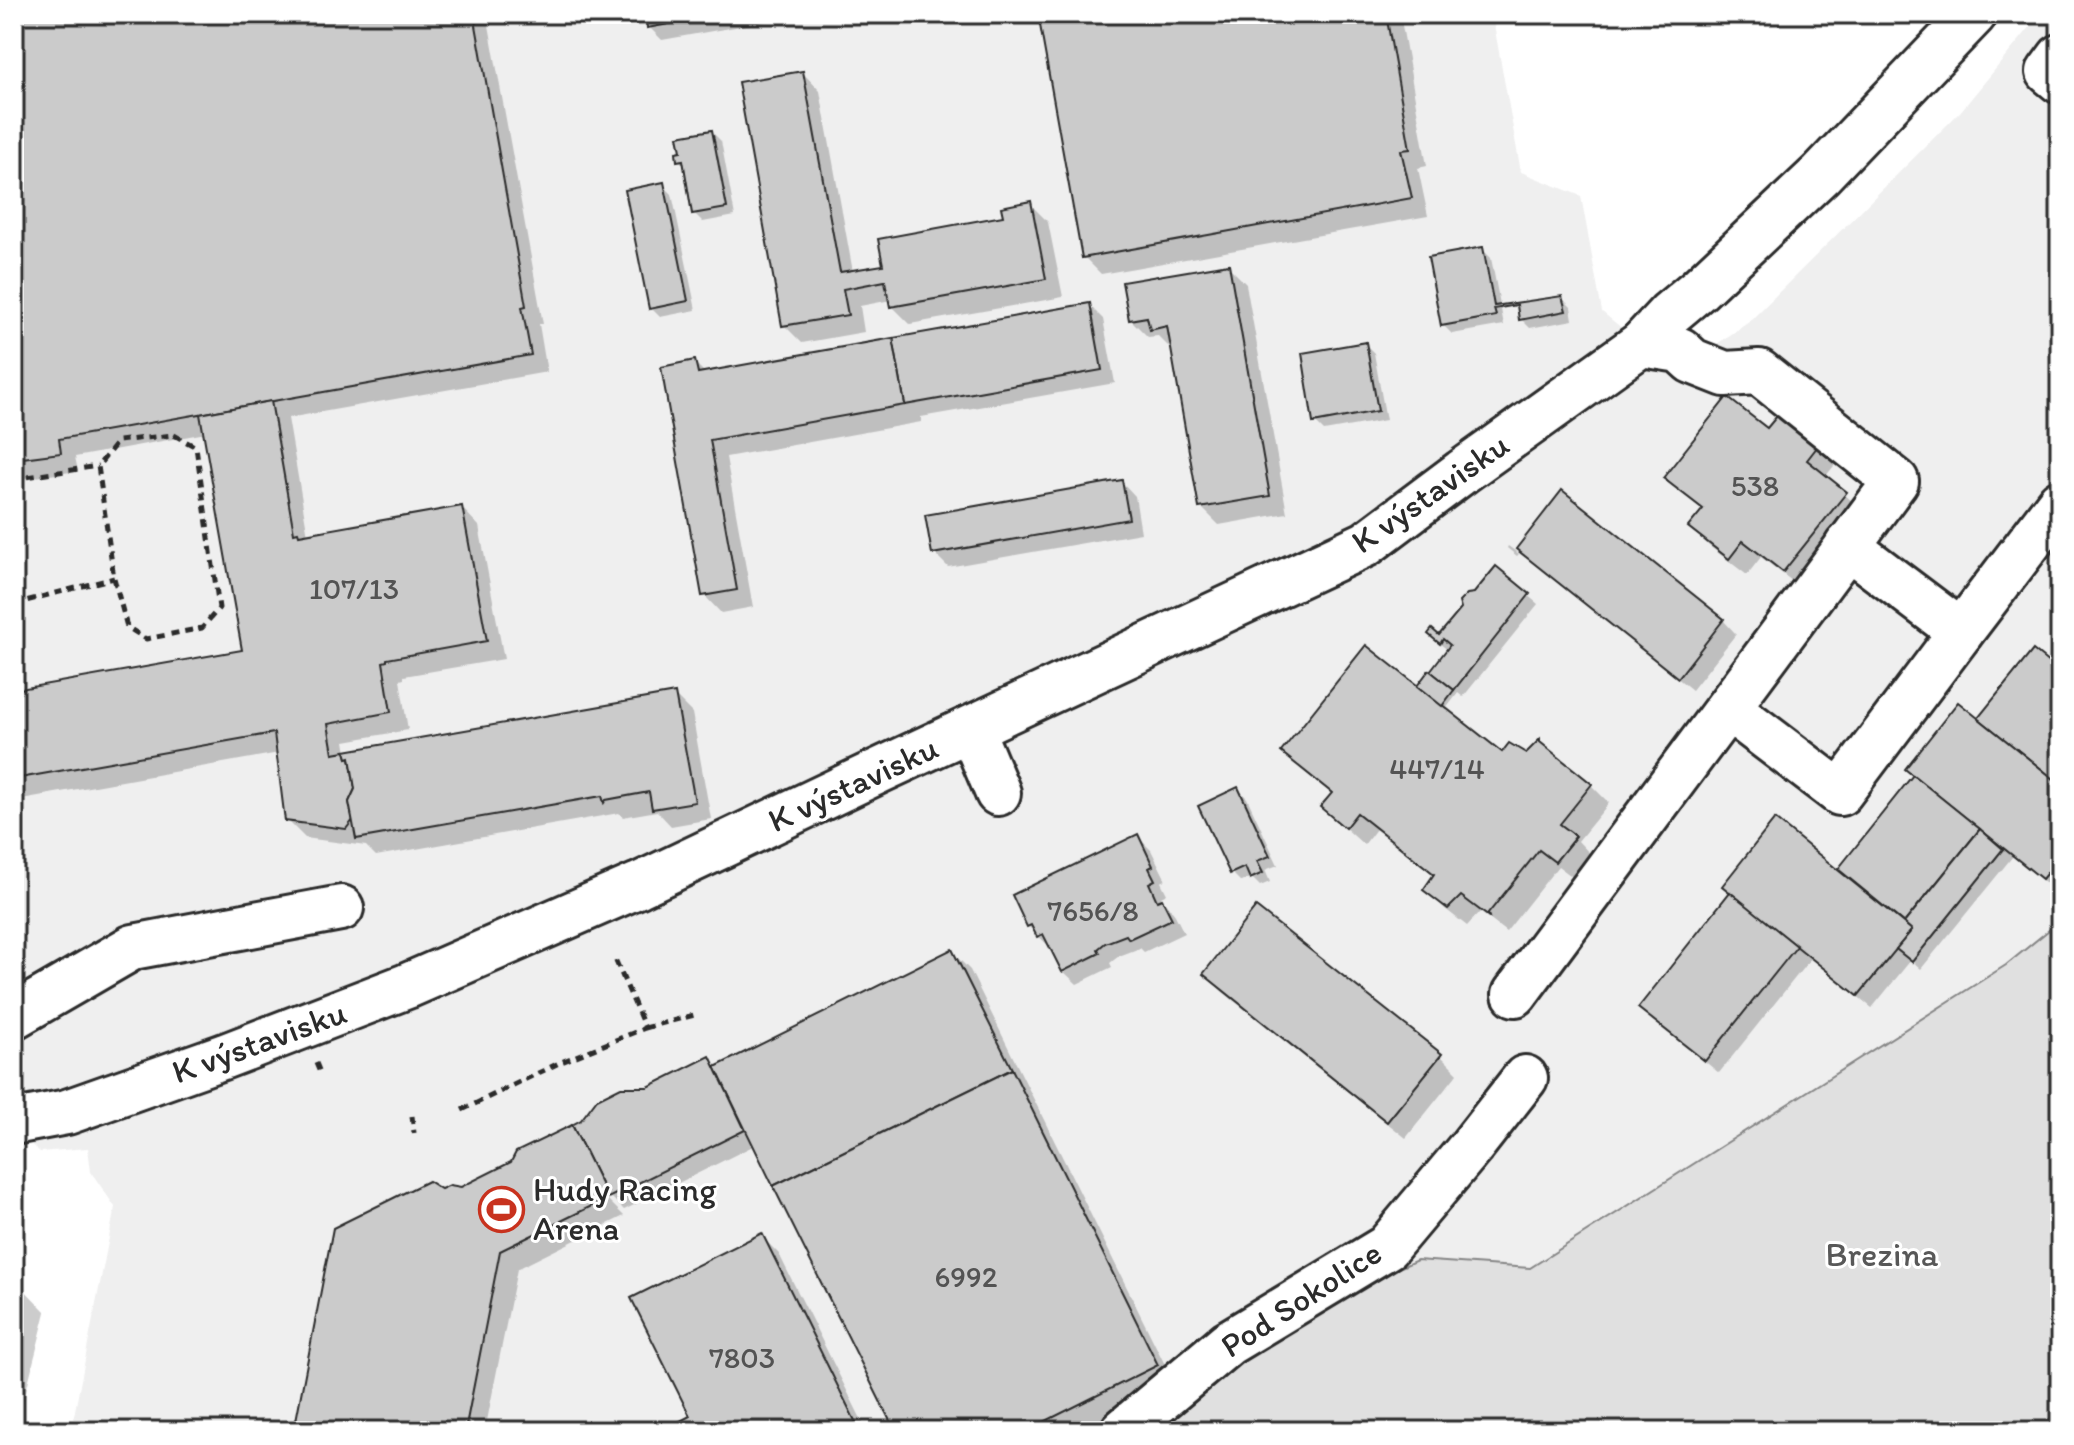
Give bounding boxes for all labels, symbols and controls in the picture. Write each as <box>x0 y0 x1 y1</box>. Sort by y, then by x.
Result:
street label: K výstavisku <box>1343 424 1517 562</box>
house number: 538 <box>1731 467 1779 504</box>
house number: 107/13 <box>309 570 399 607</box>
street label: K výstavisku <box>762 727 944 841</box>
house number: 447/14 <box>1389 750 1485 787</box>
house number: 7656/8 <box>1047 892 1139 929</box>
street label: K výstavisku <box>166 991 352 1092</box>
place label: Hudy Racing Arena <box>533 1169 717 1249</box>
sports icon: Hudy Racing Arena <box>478 1185 526 1233</box>
street label: Pod Sokolice <box>1213 1232 1389 1366</box>
park label: Brezina <box>1826 1234 1939 1275</box>
house number: 6992 <box>934 1258 998 1295</box>
house number: 7803 <box>709 1339 775 1376</box>

